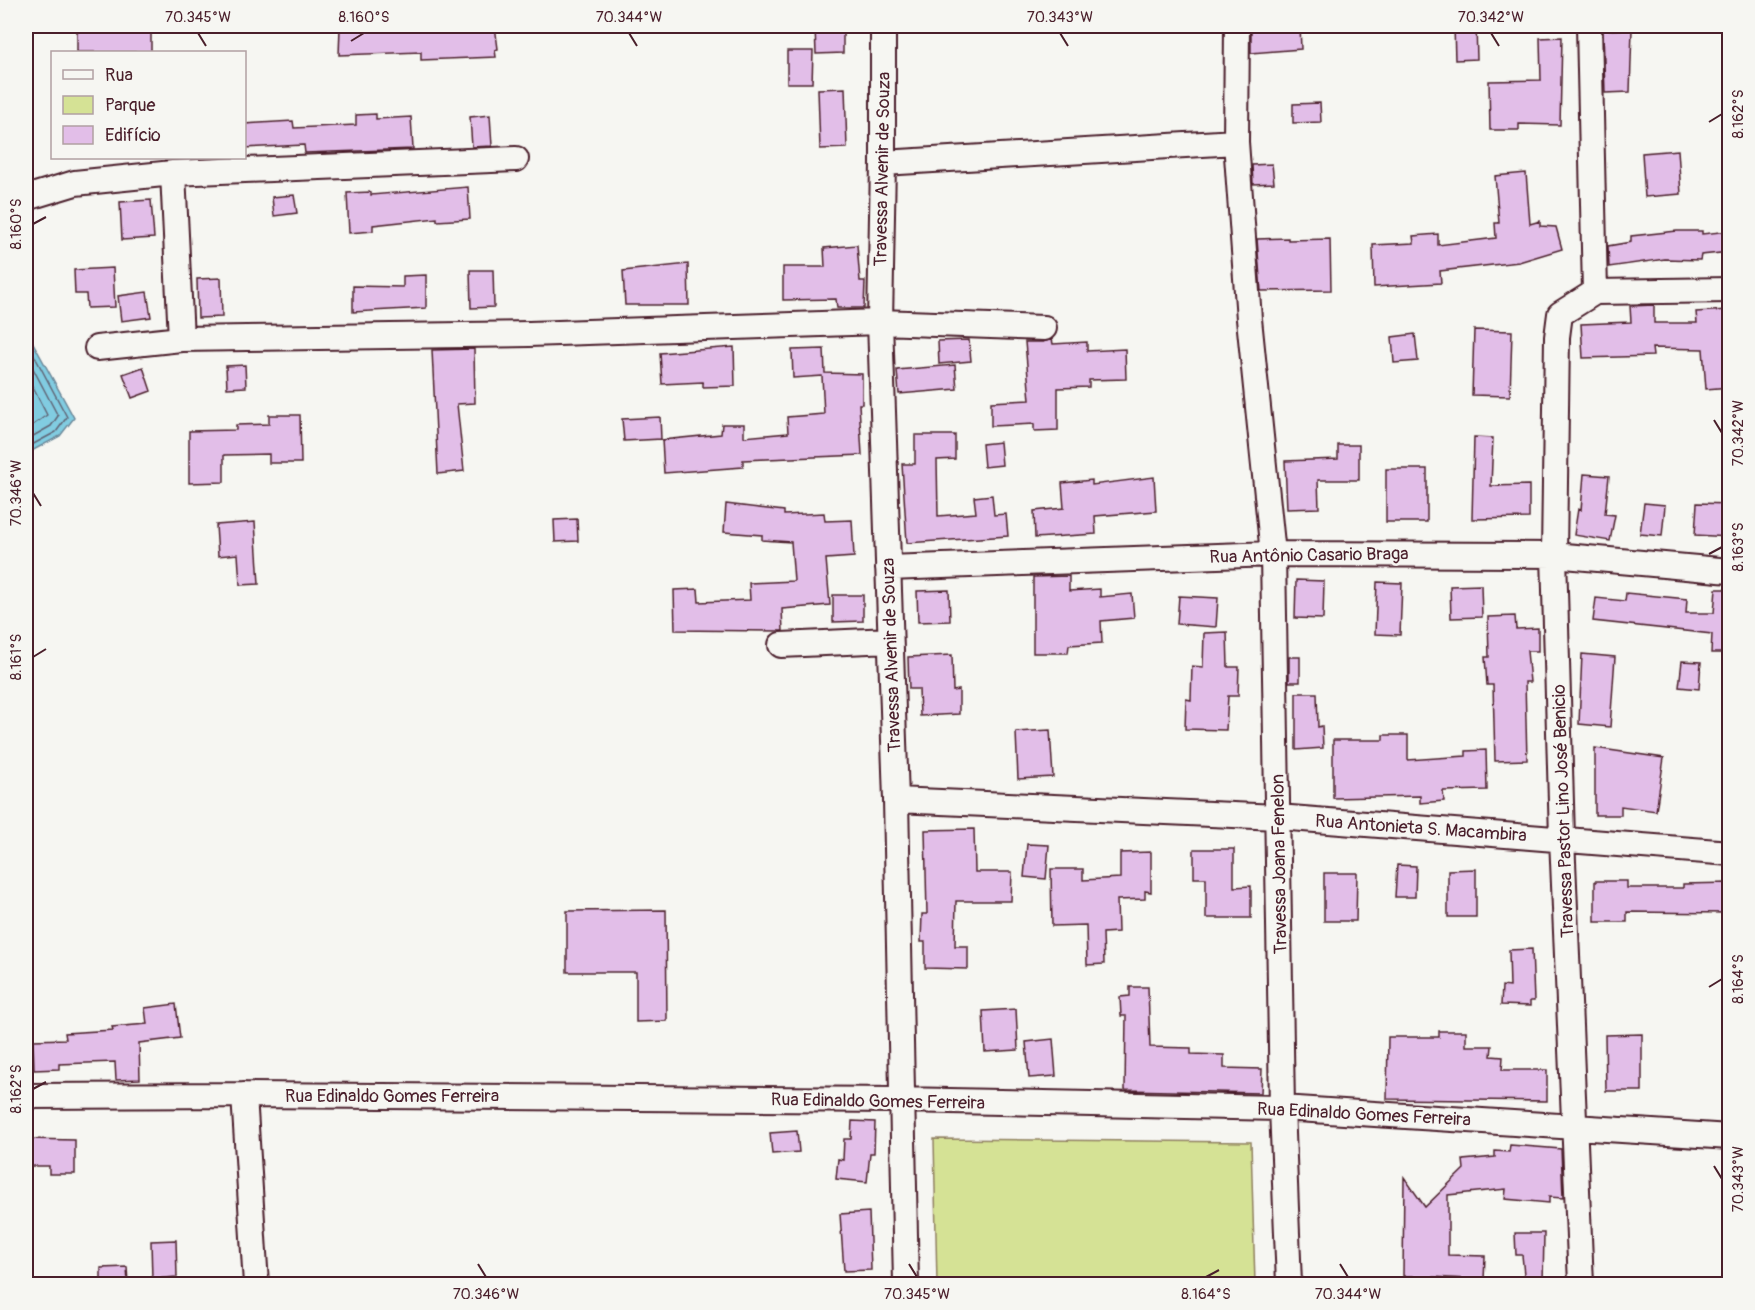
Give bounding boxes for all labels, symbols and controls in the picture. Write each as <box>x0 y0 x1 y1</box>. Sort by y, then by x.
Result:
text: 70.345°W <box>165 8 231 27</box>
text: 8.160°S <box>338 8 390 27</box>
text: 70.344°W <box>596 8 662 27</box>
text: 70.343°W <box>1027 8 1093 27</box>
text: 70.342°W <box>1458 8 1524 27</box>
legend <box>51 51 246 159</box>
text: Rua <box>105 64 133 87</box>
street label: Travessa Alvenir de Souza <box>869 72 896 267</box>
text: 8.162°S <box>1729 89 1748 139</box>
text: Parque <box>105 94 155 117</box>
text: Edifício <box>105 124 161 147</box>
text: 8.160°S <box>7 198 26 250</box>
text: 70.342°W <box>1729 400 1748 466</box>
text: 70.346°W <box>7 459 26 526</box>
text: 8.163°S <box>1729 522 1748 572</box>
street label: Rua Antônio Casario Braga <box>1209 542 1409 569</box>
street label: Travessa Alvenir de Souza <box>877 557 906 753</box>
text: 8.161°S <box>7 634 26 680</box>
street label: Travessa Pastor Lino José Benicio <box>1548 683 1579 938</box>
street label: Travessa Joana Fenelon <box>1266 774 1293 954</box>
street label: Rua Antonieta S. Macambira <box>1314 810 1528 847</box>
text: 8.164°S <box>1729 954 1748 1004</box>
text: 8.162°S <box>7 1064 26 1114</box>
street label: Rua Edinaldo Gomes Ferreira <box>285 1085 499 1108</box>
street label: Rua Edinaldo Gomes Ferreira <box>771 1088 985 1115</box>
street label: Rua Edinaldo Gomes Ferreira <box>1256 1097 1472 1132</box>
text: 70.343°W <box>1729 1146 1748 1212</box>
text: 70.346°W <box>453 1285 520 1304</box>
text: 70.345°W <box>884 1285 950 1304</box>
text: 8.164°S <box>1181 1285 1231 1304</box>
text: 70.344°W <box>1315 1285 1381 1304</box>

